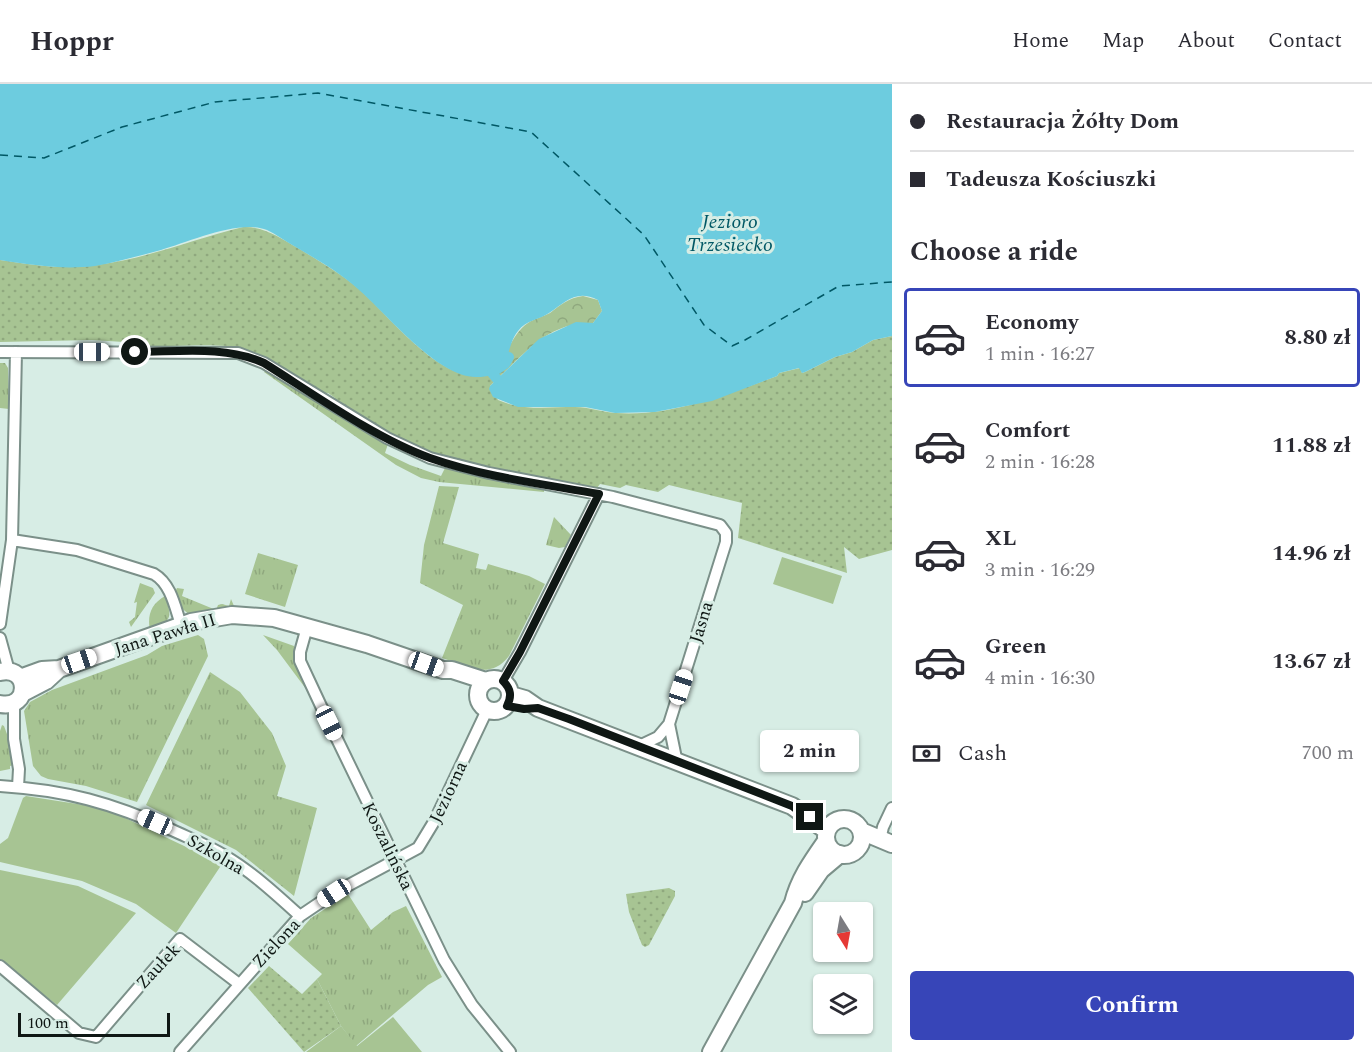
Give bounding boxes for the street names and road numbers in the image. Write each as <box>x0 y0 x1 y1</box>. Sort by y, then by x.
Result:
street label: Jasna <box>682 598 721 646</box>
street label: Jana Pawła II <box>111 606 219 663</box>
street label: Jeziorna <box>422 757 475 828</box>
street label: Koszalińska <box>355 798 421 895</box>
street label: Szkolna <box>182 827 250 882</box>
street label: Zielona <box>246 912 307 975</box>
street label: Zaułek <box>130 937 187 996</box>

